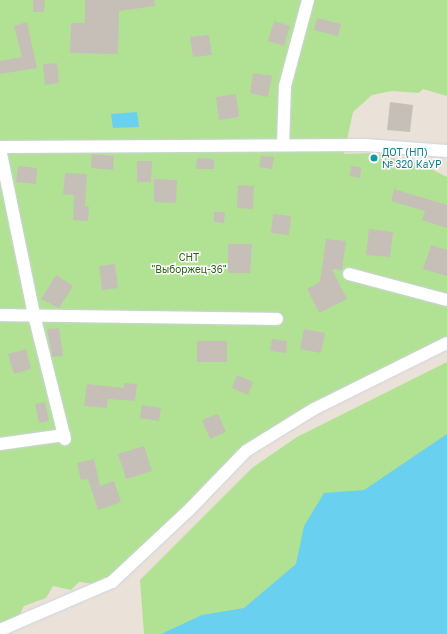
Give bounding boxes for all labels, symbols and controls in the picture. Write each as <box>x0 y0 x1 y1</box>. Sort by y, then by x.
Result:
place label: ДОТ (НП) № 320 КаУР <box>382 146 442 170</box>
marker: ДОТ (НП) № 320 КаУР <box>369 153 379 163</box>
park label: СНТ "Выборжец-36" <box>151 251 227 274</box>

